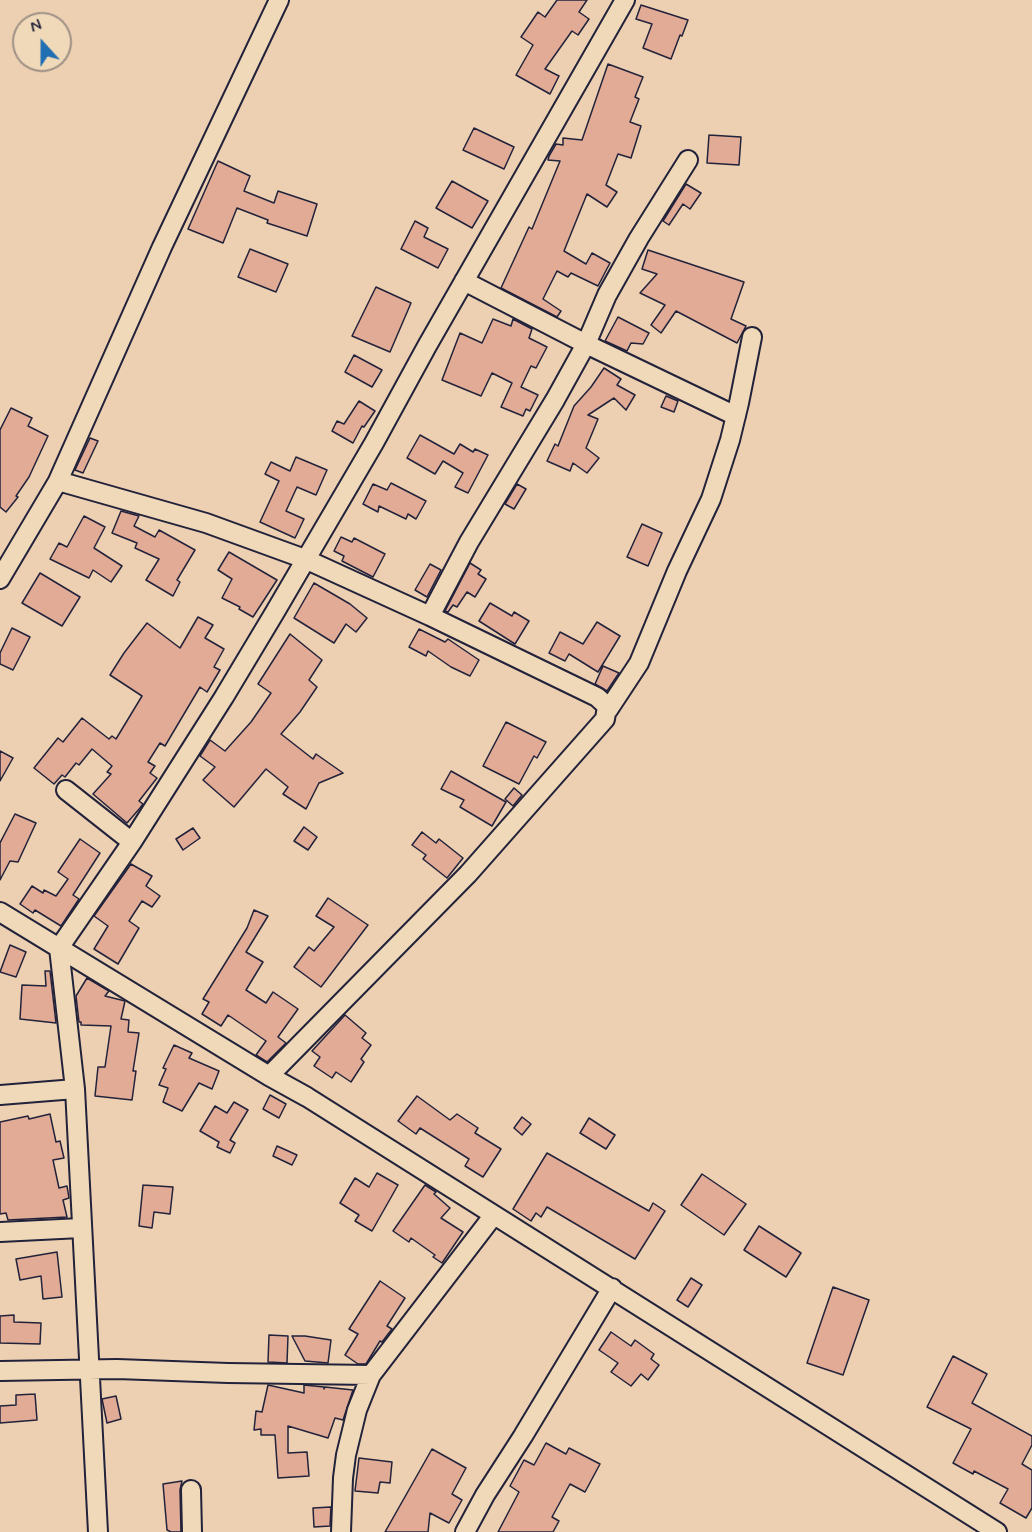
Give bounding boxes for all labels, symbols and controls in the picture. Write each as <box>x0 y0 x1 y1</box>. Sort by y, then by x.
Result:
north arrow <box>12 12 72 72</box>
text: N <box>27 15 45 38</box>

